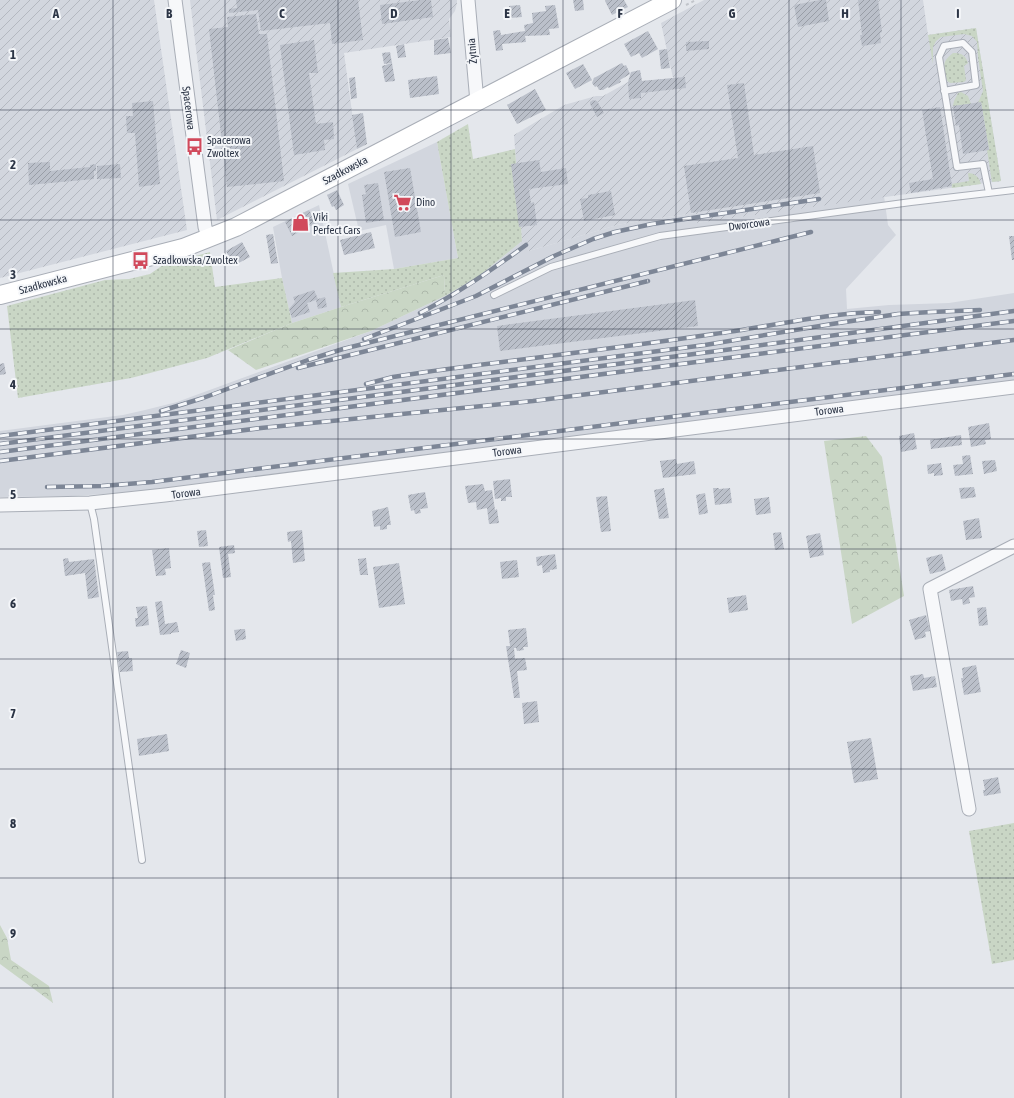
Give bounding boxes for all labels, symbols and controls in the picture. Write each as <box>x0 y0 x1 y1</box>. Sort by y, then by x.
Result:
text: A <box>52 6 60 21</box>
text: B <box>166 6 173 21</box>
text: C <box>279 6 285 21</box>
text: D <box>390 6 398 21</box>
text: E <box>504 6 510 21</box>
text: F <box>617 6 623 21</box>
text: G <box>729 6 736 21</box>
text: H <box>841 6 849 21</box>
text: I <box>956 6 960 21</box>
street label: Żytnia <box>465 38 479 64</box>
text: 1 <box>10 47 16 62</box>
street label: Spacerowa <box>180 85 198 131</box>
place label: Spacerowa Zwoltex <box>207 134 251 159</box>
bus stop icon: Spacerowa Zwoltex <box>184 136 204 156</box>
street label: Szadkowska <box>321 153 369 187</box>
text: 2 <box>10 157 16 172</box>
supermarket icon: Dino <box>393 192 413 212</box>
place label: Dino <box>416 196 435 208</box>
place label: Viki Perfect Cars <box>313 211 360 236</box>
shop icon: Viki Perfect Cars <box>290 213 310 233</box>
street label: Dworcowa <box>728 215 770 233</box>
bus stop icon: Szadkowska/Zwoltex <box>130 250 150 270</box>
place label: Szadkowska/Zwoltex <box>153 254 238 266</box>
text: 3 <box>10 267 16 282</box>
street label: Szadkowska <box>18 272 68 296</box>
text: 4 <box>9 377 16 392</box>
street label: Torowa <box>814 402 844 418</box>
street label: Torowa <box>492 443 522 459</box>
street label: Torowa <box>171 485 201 501</box>
text: 5 <box>10 487 16 502</box>
text: 6 <box>10 596 16 611</box>
text: 7 <box>10 706 16 721</box>
text: 8 <box>10 816 16 831</box>
text: 9 <box>10 926 16 941</box>

